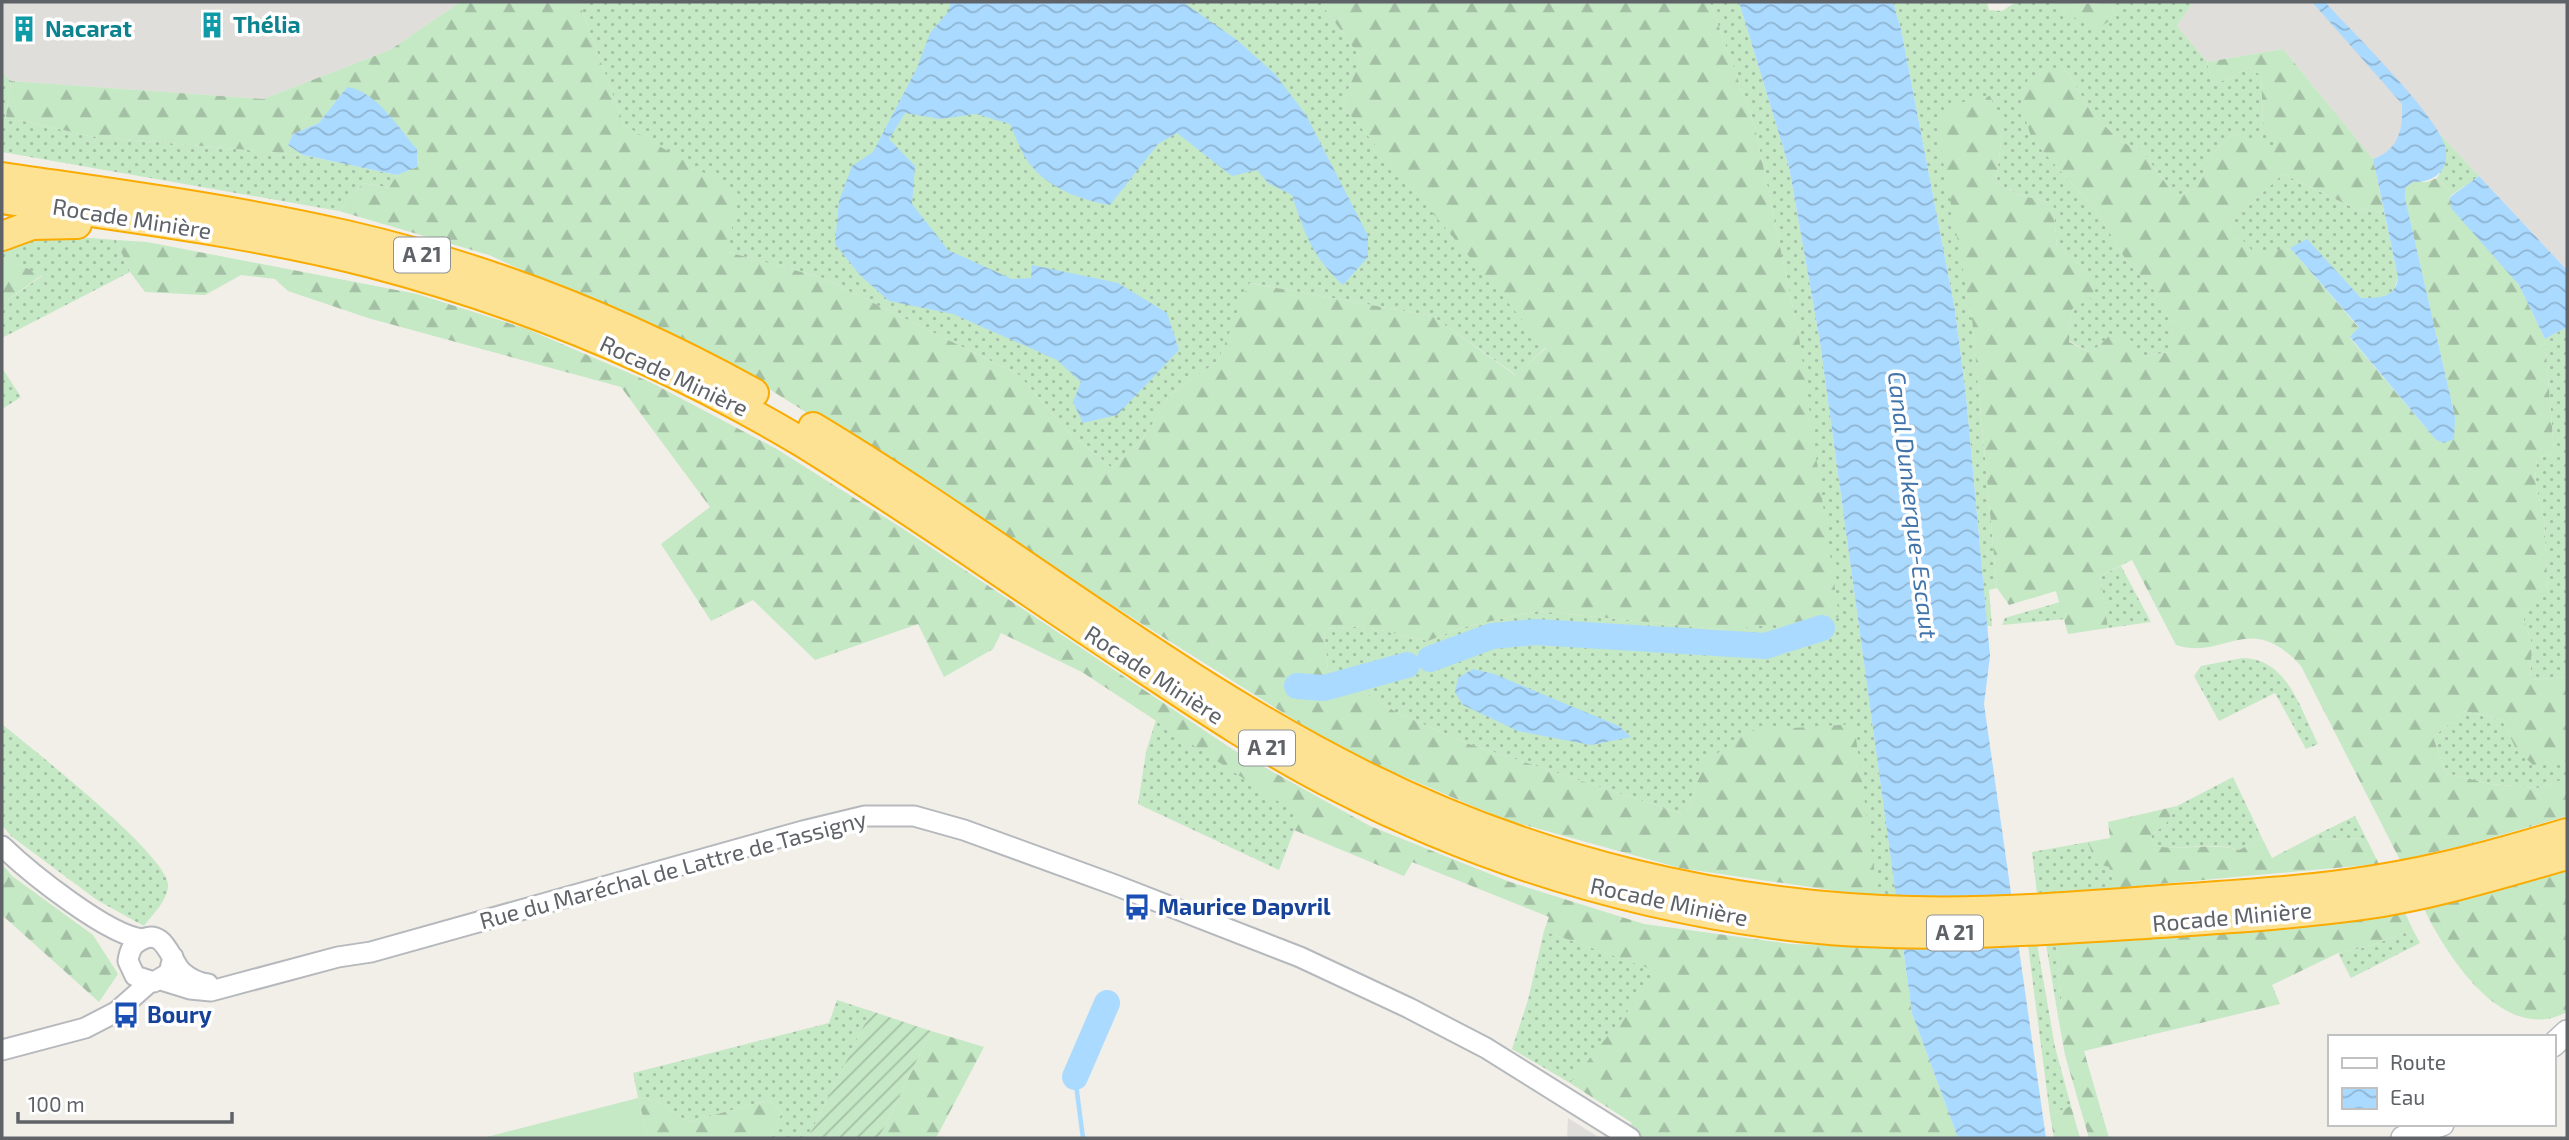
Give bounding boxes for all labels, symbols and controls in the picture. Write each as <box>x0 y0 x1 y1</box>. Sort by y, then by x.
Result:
building icon: Thélia <box>197 10 227 40</box>
place label: Thélia <box>233 10 301 38</box>
building icon: Nacarat <box>9 14 39 44</box>
place label: Nacarat <box>45 14 132 42</box>
street label: Rocade Minière <box>51 192 213 244</box>
road number: A 21 <box>394 238 450 272</box>
street label: Rocade Minière <box>596 329 753 422</box>
water label: Canal Dunkerque-Escaut <box>1883 370 1944 641</box>
street label: Rocade Minière <box>1080 619 1229 730</box>
road number: A 21 <box>1239 730 1295 766</box>
street label: Rue du Maréchal de Lattre de Tassigny <box>476 804 869 934</box>
street label: Rocade Minière <box>1588 871 1751 931</box>
bus stop icon: Maurice Dapvril <box>1122 892 1152 922</box>
place label: Maurice Dapvril <box>1158 892 1331 920</box>
street label: Rocade Minière <box>2151 895 2313 937</box>
road number: A 21 <box>1927 916 1983 950</box>
bus stop icon: Boury <box>111 1000 141 1030</box>
place label: Boury <box>147 1000 212 1028</box>
legend <box>2328 1035 2555 1126</box>
text: Route <box>2390 1049 2446 1074</box>
scale bar <box>18 1080 231 1124</box>
text: Eau <box>2390 1084 2425 1109</box>
text: 100 m <box>28 1091 85 1116</box>

